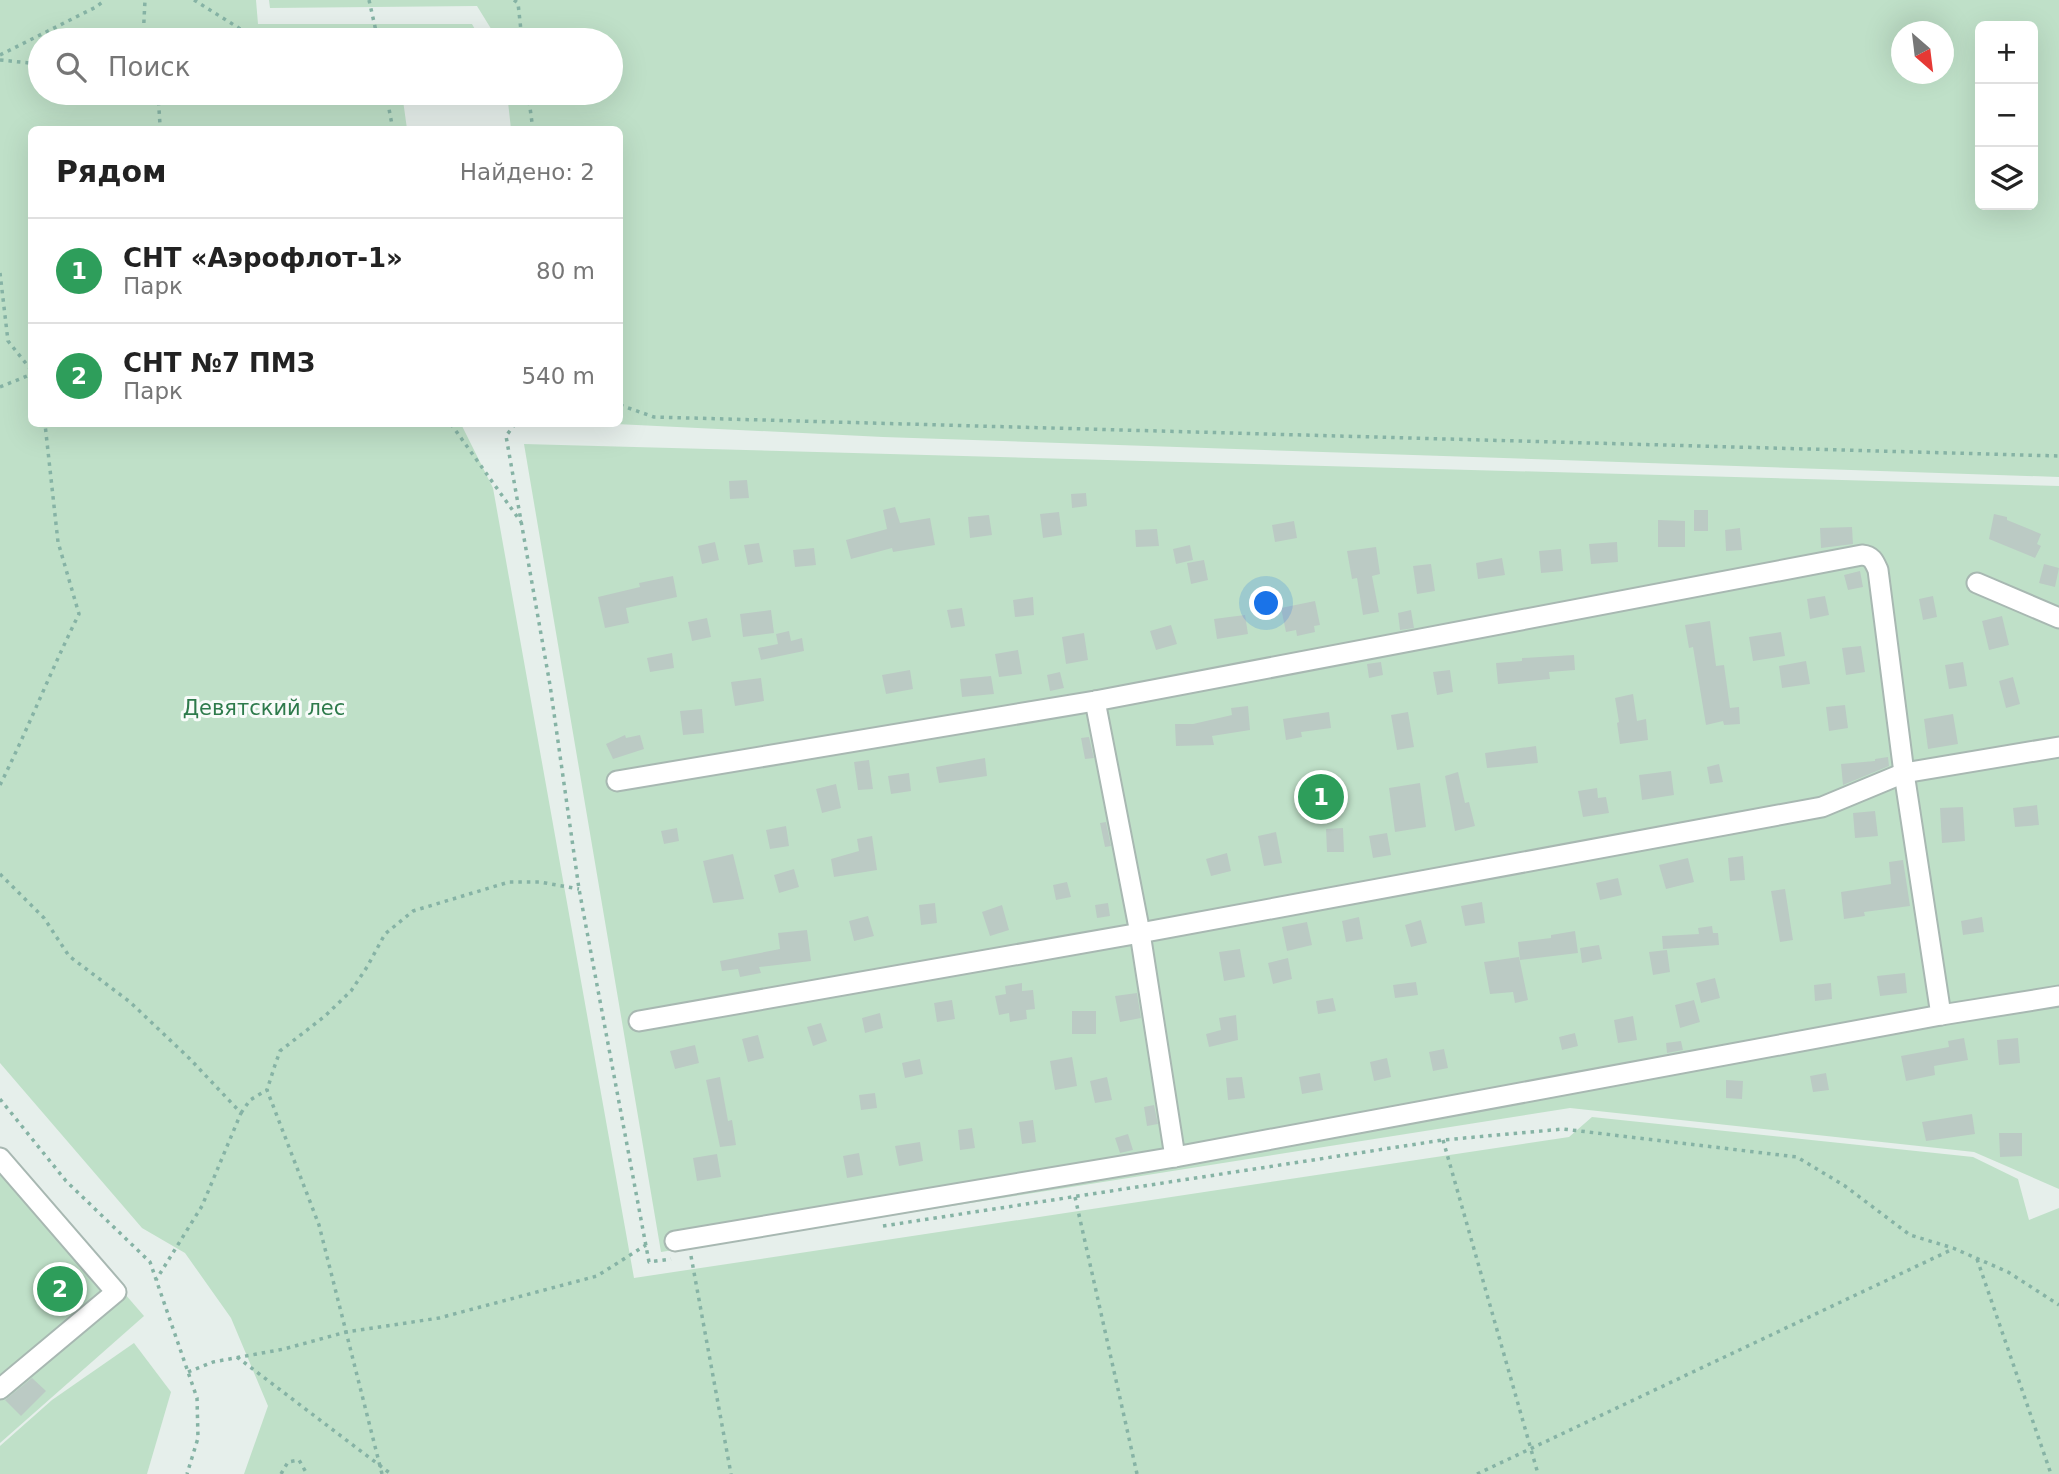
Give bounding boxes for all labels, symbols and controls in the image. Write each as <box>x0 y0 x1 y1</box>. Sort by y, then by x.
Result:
north arrow <box>1891 21 1954 84</box>
map controls <box>1975 21 2038 210</box>
button: + <box>1975 21 2038 84</box>
search box <box>28 28 623 105</box>
icon: search <box>52 48 90 86</box>
text: Поиск <box>108 52 190 82</box>
button: − <box>1975 84 2038 147</box>
button: layers <box>1975 147 2038 210</box>
text: Рядом <box>56 154 167 189</box>
text: Найдено: 2 <box>460 159 595 185</box>
text: СНТ «Аэрофлот-1» <box>123 243 403 273</box>
text: 1 <box>71 258 87 284</box>
text: 80 m <box>536 258 595 284</box>
text: Парк <box>123 273 183 299</box>
text: СНТ №7 ПМЗ <box>123 348 315 378</box>
text: 2 <box>71 363 87 389</box>
text: 540 m <box>521 363 595 389</box>
text: Парк <box>123 378 183 404</box>
your location <box>1249 586 1283 620</box>
park label: Девятский лес <box>183 696 345 720</box>
pin: 1 <box>1298 771 1344 823</box>
pin: 2 <box>37 1263 83 1315</box>

